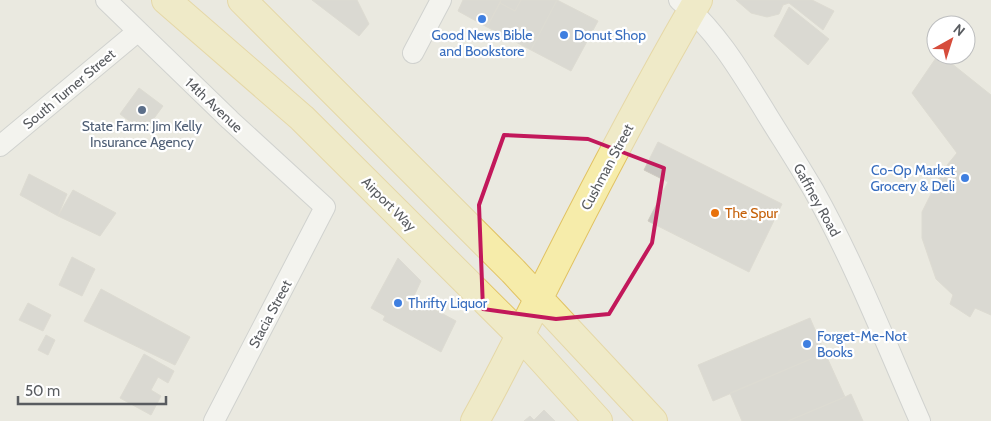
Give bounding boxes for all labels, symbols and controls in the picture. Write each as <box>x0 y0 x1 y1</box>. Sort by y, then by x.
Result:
marker: Good News Bible and Bookstore <box>476 13 488 25</box>
north arrow <box>926 15 976 65</box>
text: N <box>950 20 969 40</box>
place label: Good News Bible and Bookstore <box>432 26 533 60</box>
place label: Donut Shop <box>574 26 646 44</box>
marker: Donut Shop <box>558 29 570 41</box>
street label: South Turner Street <box>19 45 119 133</box>
street label: 14th Avenue <box>181 74 247 136</box>
marker: State Farm: Jim Kelly Insurance Agency <box>136 104 148 116</box>
place label: State Farm: Jim Kelly Insurance Agency <box>82 117 202 151</box>
street label: Cushman Street <box>577 121 637 213</box>
street label: Gaffney Road <box>790 160 844 240</box>
place label: Co-Op Market Grocery & Deli <box>870 161 955 195</box>
marker: Co-Op Market Grocery & Deli <box>959 172 971 184</box>
street label: Airport Way <box>358 173 420 235</box>
place label: The Spur <box>725 204 779 222</box>
marker: The Spur <box>709 207 721 219</box>
street label: Stacia Street <box>245 277 296 351</box>
place label: Thrifty Liquor <box>408 294 488 312</box>
marker: Thrifty Liquor <box>392 297 404 309</box>
place label: Forget-Me-Not Books <box>817 327 907 361</box>
marker: Forget-Me-Not Books <box>801 338 813 350</box>
scale bar <box>18 374 165 406</box>
text: 50 m <box>25 382 60 400</box>

